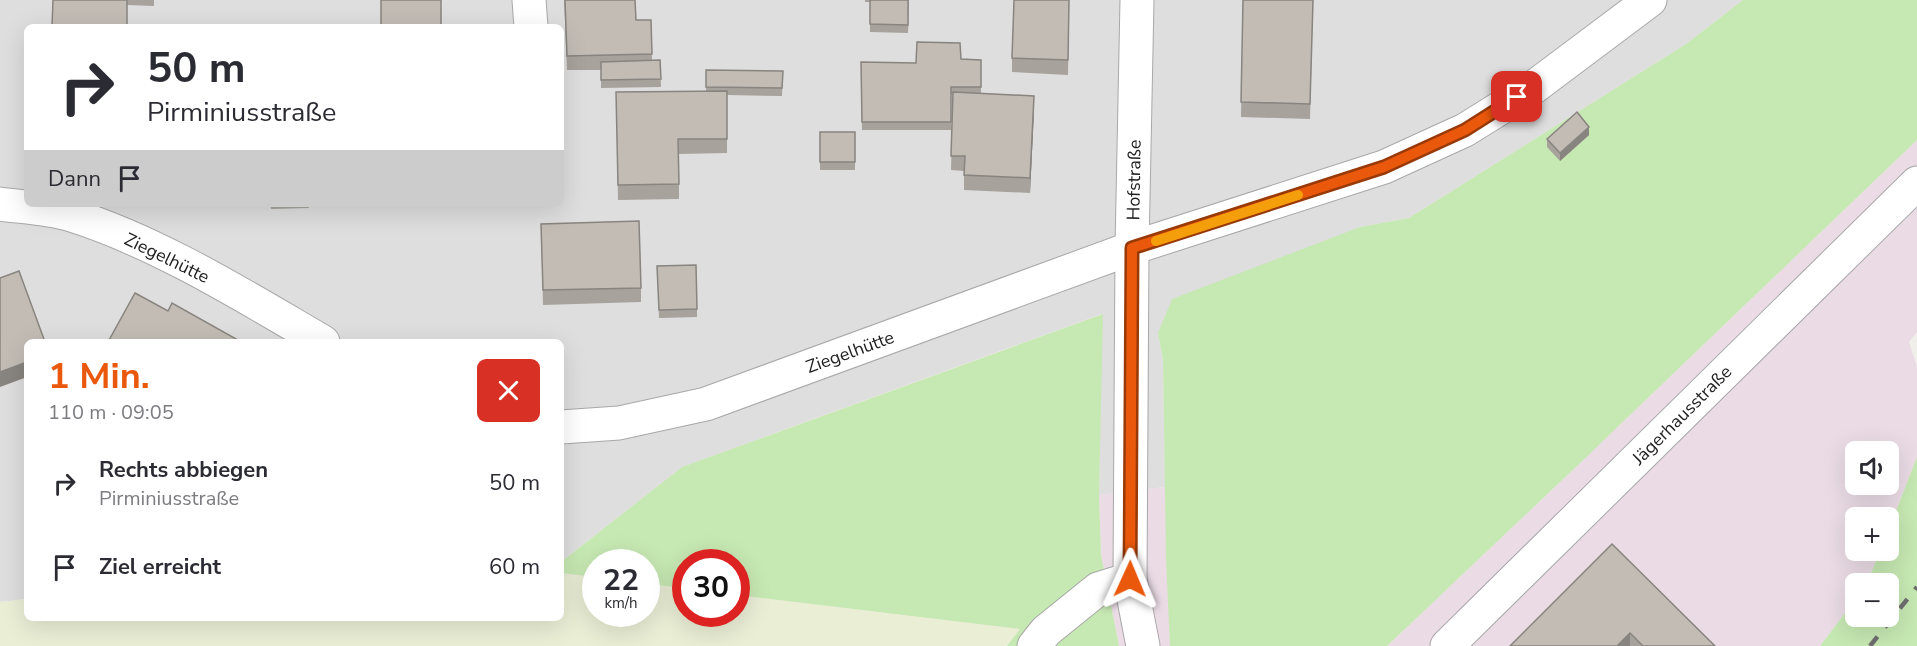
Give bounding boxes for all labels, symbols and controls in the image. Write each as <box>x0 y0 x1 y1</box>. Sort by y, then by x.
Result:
text: 50 m <box>147 40 246 97</box>
icon: right <box>48 48 126 126</box>
pin <box>1491 71 1542 122</box>
icon: arrive <box>1500 80 1533 113</box>
text: Pirminiusstraße <box>147 94 336 131</box>
street label: Hofstraße <box>1121 139 1147 221</box>
icon: arrive <box>113 162 146 195</box>
text: Dann <box>48 164 101 194</box>
street label: Ziegelhütte <box>120 227 214 289</box>
street label: Ziegelhütte <box>803 325 897 379</box>
text: 1 Min. <box>48 352 150 401</box>
button: close <box>477 359 540 422</box>
street label: Jägerhausstraße <box>1626 360 1737 471</box>
text: 110 m · 09:05 <box>48 399 174 426</box>
map controls <box>1845 441 1899 627</box>
button: sound <box>1845 441 1899 495</box>
text: Rechts abbiegen <box>99 455 268 485</box>
icon: right <box>48 467 81 500</box>
text: 50 m <box>489 468 540 498</box>
text: Pirminiusstraße <box>99 485 239 512</box>
button: + <box>1845 507 1899 561</box>
position arrow <box>1098 547 1162 611</box>
speed limit sign: 30 <box>672 549 750 627</box>
icon: arrive <box>48 551 81 584</box>
text: Ziel erreicht <box>99 552 221 582</box>
text: 60 m <box>489 552 540 582</box>
text: 22 <box>603 560 639 601</box>
button: − <box>1845 573 1899 627</box>
text: km/h <box>604 593 638 613</box>

